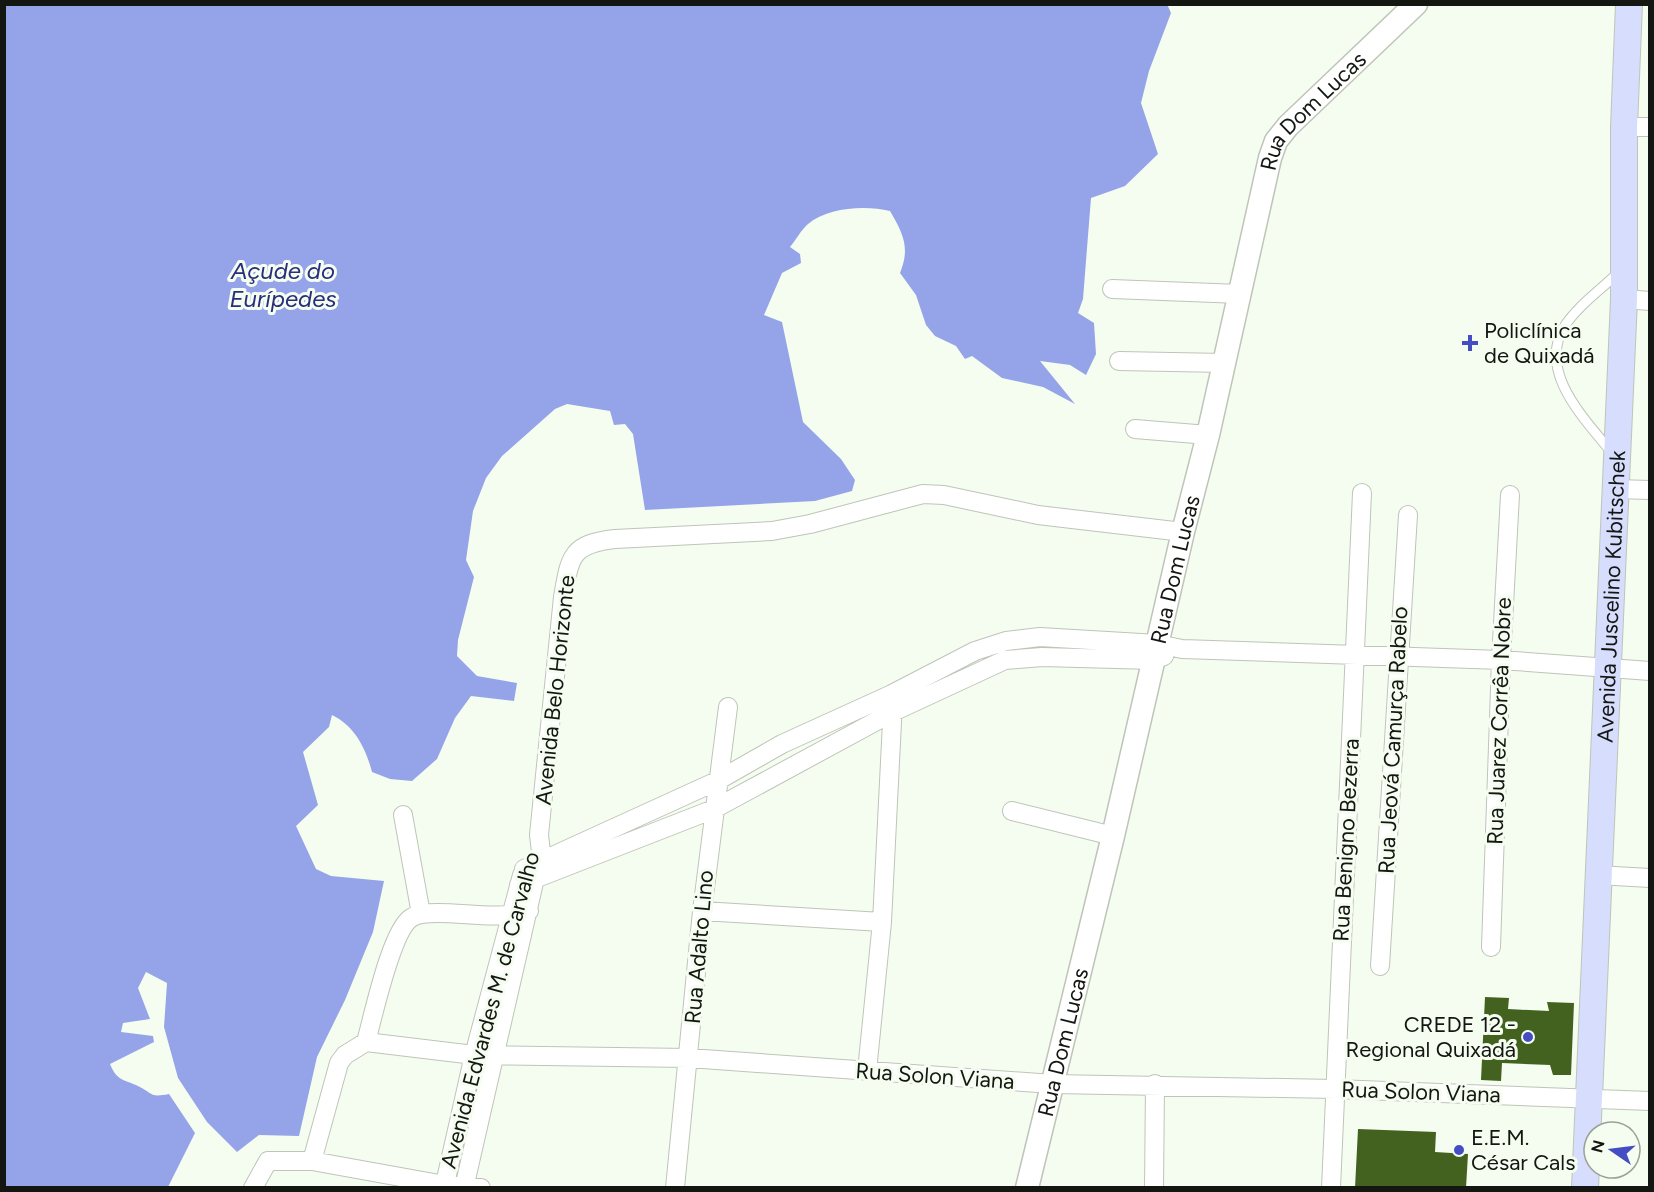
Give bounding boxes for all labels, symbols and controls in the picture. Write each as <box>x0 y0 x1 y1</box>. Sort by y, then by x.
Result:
street label: Rua Dom Lucas <box>1254 46 1371 173</box>
water label: Açude do Eurípedes <box>229 256 337 313</box>
place label: Policlínica de Quixadá <box>1484 317 1595 369</box>
marker: Policlínica de Quixadá <box>1461 334 1479 352</box>
street label: Avenida Juscelino Kubitschek <box>1591 450 1631 743</box>
street label: Rua Dom Lucas <box>1144 492 1205 646</box>
street label: Avenida Belo Horizonte <box>529 574 581 806</box>
street label: Rua Juarez Corrêa Nobre <box>1481 597 1517 845</box>
street label: Rua Jeová Camurça Rabelo <box>1373 606 1413 874</box>
street label: Rua Benigno Bezerra <box>1327 738 1365 942</box>
street label: Avenida Edvardes M. de Carvalho <box>435 849 545 1171</box>
street label: Rua Adalto Lino <box>679 869 719 1025</box>
street label: Rua Dom Lucas <box>1031 965 1094 1119</box>
place label: CREDE 12 - Regional Quixadá <box>1345 1011 1516 1063</box>
marker: CREDE 12 - Regional Quixadá <box>1521 1030 1535 1044</box>
street label: Rua Solon Viana <box>855 1057 1015 1095</box>
street label: Rua Solon Viana <box>1341 1076 1501 1108</box>
north arrow <box>1582 1120 1642 1180</box>
place label: E.E.M. César Cals <box>1471 1124 1575 1176</box>
text: N <box>1587 1138 1609 1155</box>
marker: E.E.M. César Cals <box>1452 1143 1466 1157</box>

